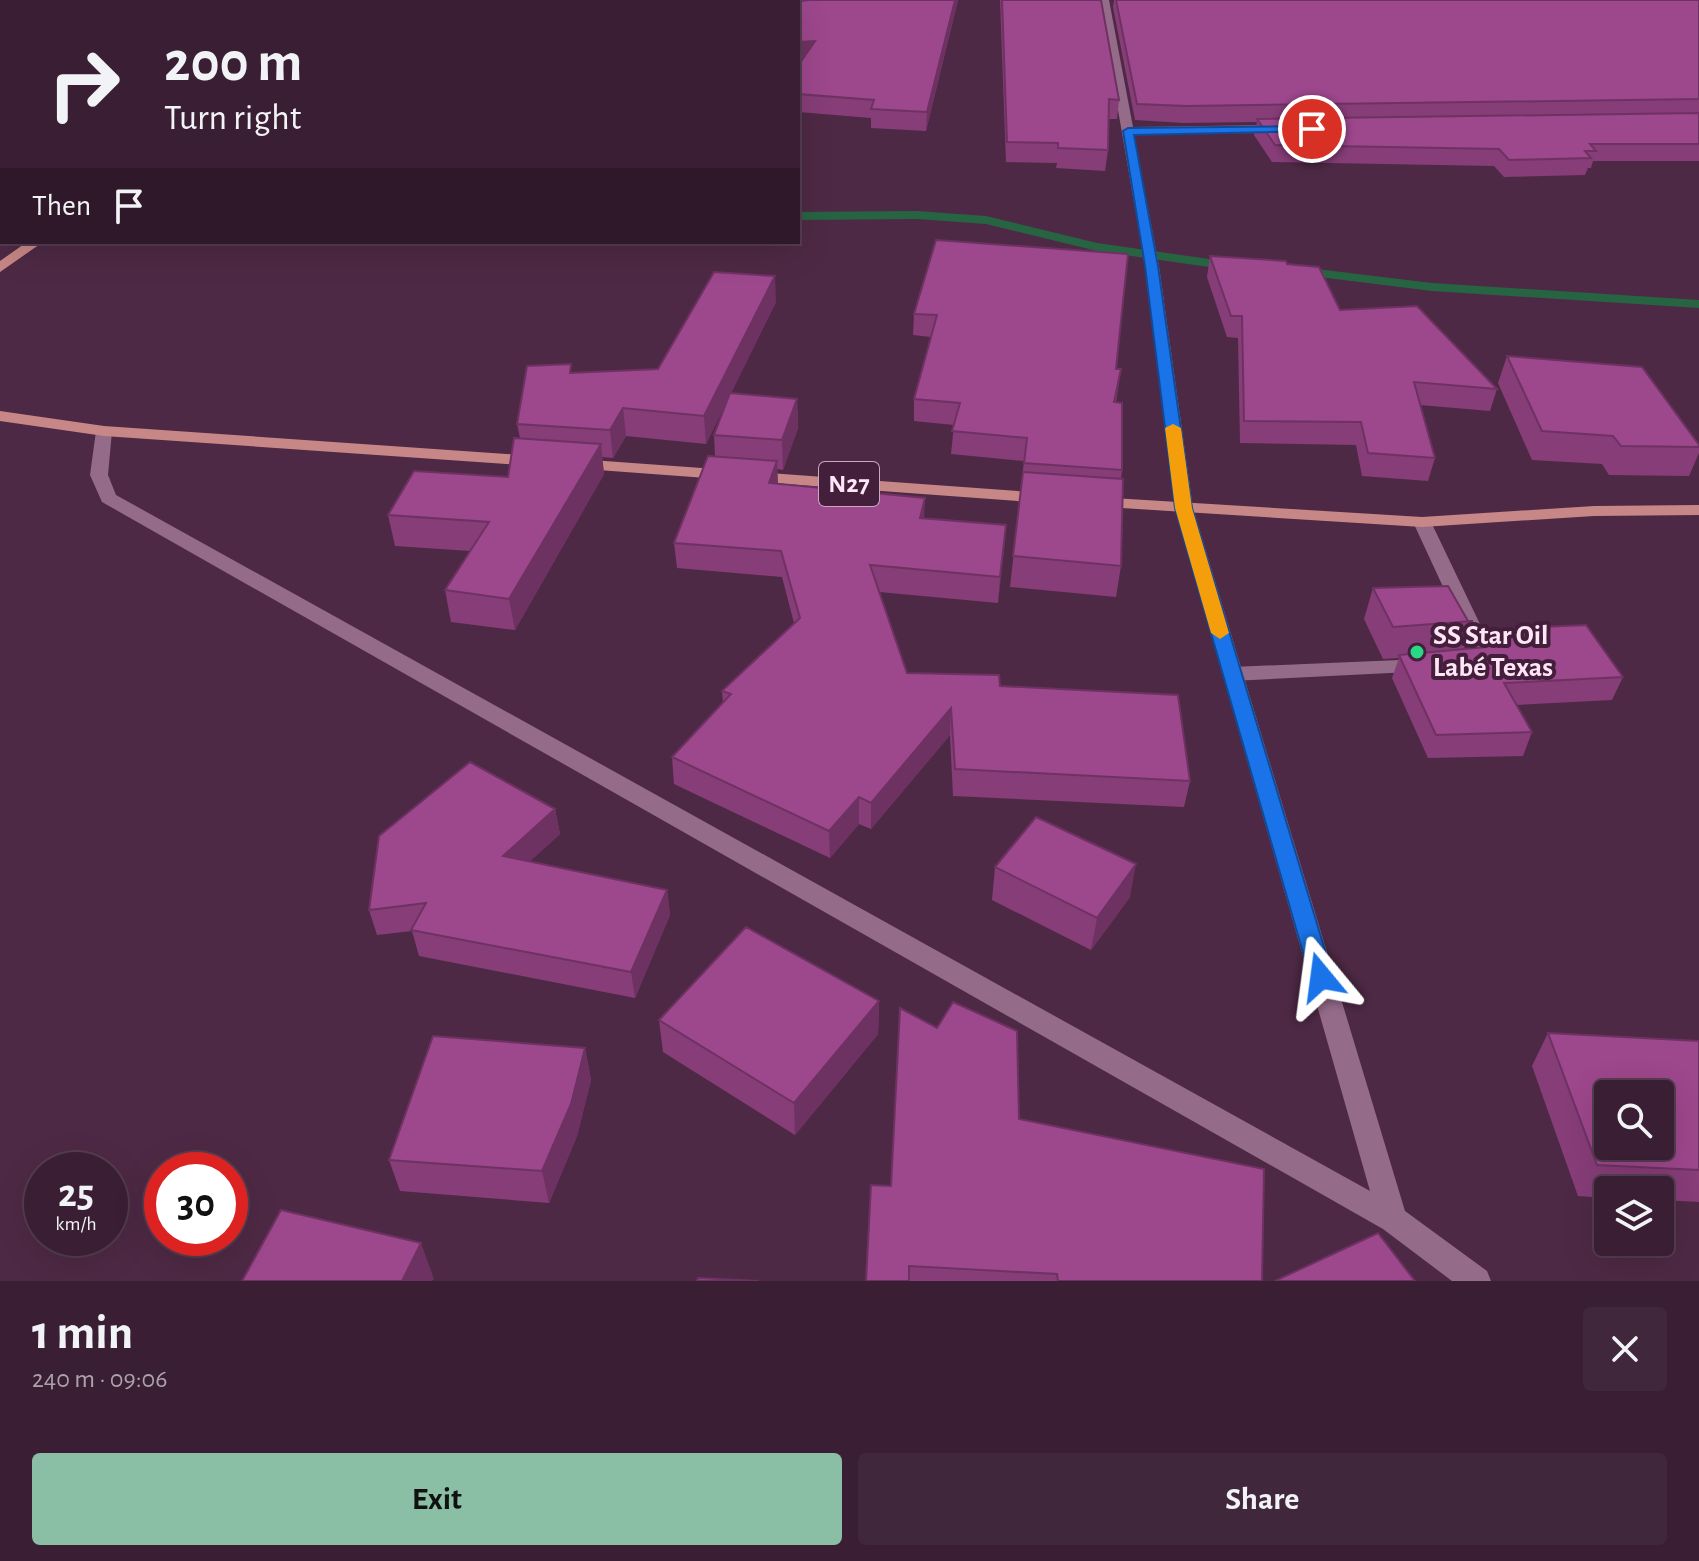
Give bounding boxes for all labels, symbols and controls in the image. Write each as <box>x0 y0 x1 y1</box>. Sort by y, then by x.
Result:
icon: right <box>32 32 136 136</box>
text: 200 m <box>164 35 302 91</box>
pin <box>1278 95 1346 163</box>
text: Turn right <box>164 100 301 136</box>
icon: arrive <box>1290 107 1334 151</box>
icon: arrive <box>107 184 151 228</box>
text: Then <box>32 191 91 221</box>
road number: N27 <box>819 462 879 506</box>
place label: SS Star Oil Labé Texas <box>1433 622 1553 682</box>
marker: SS Star Oil Labé Texas <box>1408 643 1426 661</box>
position arrow <box>1279 935 1363 1019</box>
map controls <box>1594 1080 1674 1256</box>
button: search <box>1594 1080 1674 1160</box>
speed limit sign: 30 <box>144 1152 248 1256</box>
text: 25 <box>58 1174 94 1214</box>
button: layers <box>1594 1176 1674 1256</box>
text: km/h <box>55 1214 97 1234</box>
button: close <box>1583 1307 1667 1391</box>
text: 1 min <box>32 1310 133 1358</box>
text: 240 m · 09:06 <box>32 1366 168 1392</box>
button: Exit <box>32 1453 842 1545</box>
button: Share <box>858 1453 1667 1545</box>

